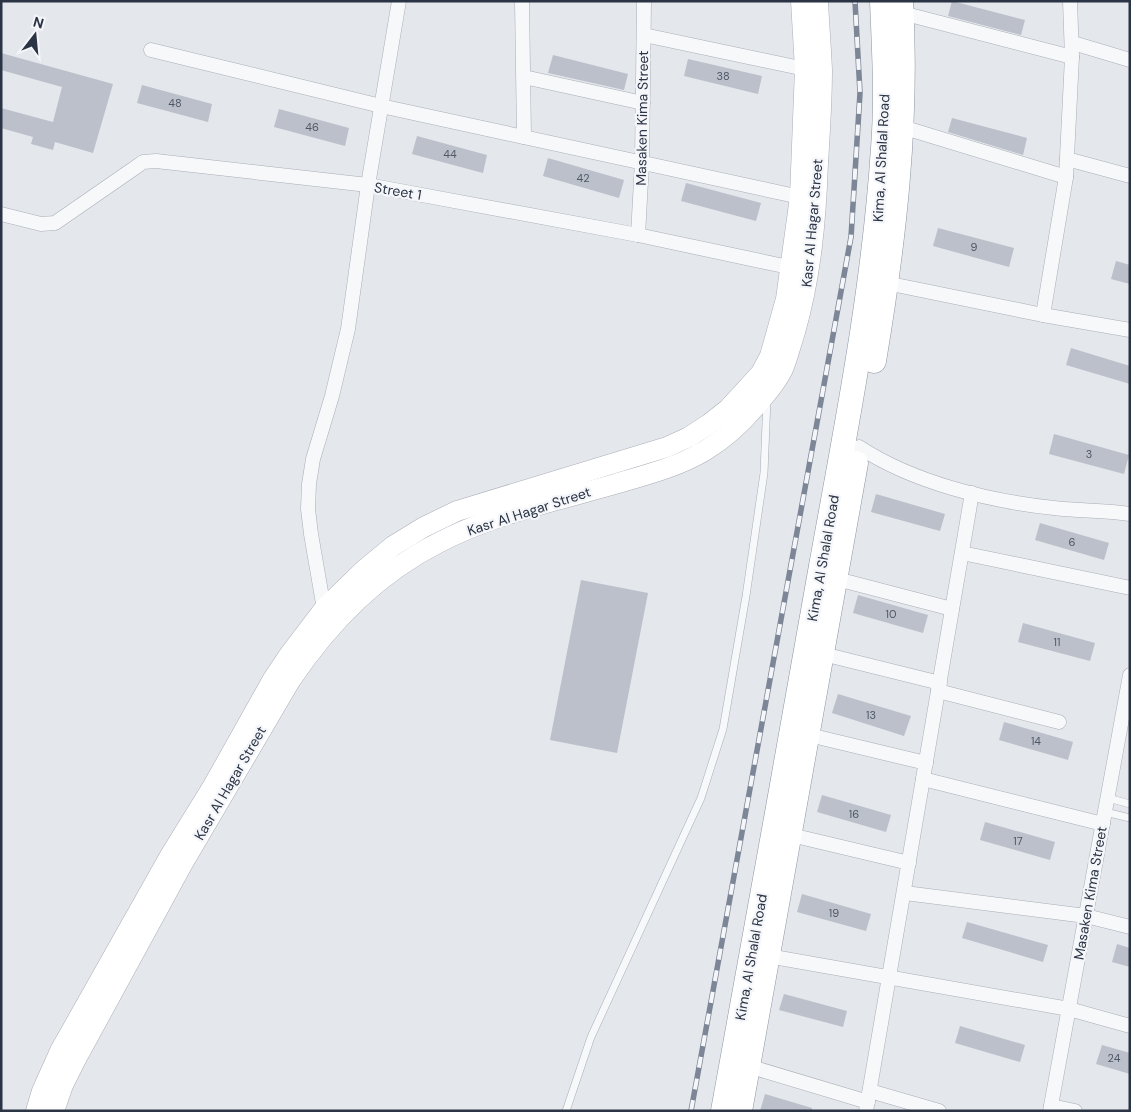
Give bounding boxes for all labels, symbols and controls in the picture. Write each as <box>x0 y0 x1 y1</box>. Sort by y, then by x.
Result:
north arrow <box>10 10 60 60</box>
text: N <box>31 12 46 33</box>
street label: Masaken Kima Street <box>632 50 652 186</box>
house number: 38 <box>716 69 730 83</box>
street label: Kima, Al Shalal Road <box>869 94 893 222</box>
house number: 48 <box>168 96 182 110</box>
house number: 46 <box>305 120 319 134</box>
house number: 44 <box>443 147 457 161</box>
street label: Kasr Al Hagar Street <box>797 158 827 288</box>
house number: 42 <box>576 171 590 185</box>
street label: Street 1 <box>373 178 423 204</box>
house number: 9 <box>971 240 978 254</box>
house number: 3 <box>1086 447 1092 461</box>
street label: Kasr Al Hagar Street <box>465 483 593 539</box>
street label: Kima, Al Shalal Road <box>803 493 843 623</box>
house number: 6 <box>1069 535 1076 549</box>
house number: 10 <box>886 607 896 621</box>
house number: 11 <box>1054 635 1060 649</box>
house number: 13 <box>866 708 876 722</box>
street label: Kasr Al Hagar Street <box>190 723 270 843</box>
house number: 14 <box>1031 734 1041 748</box>
house number: 16 <box>849 807 859 821</box>
street label: Masaken Kima Street <box>1069 825 1111 961</box>
house number: 17 <box>1013 834 1023 848</box>
street label: Kima, Al Shalal Road <box>731 892 771 1022</box>
house number: 19 <box>829 906 839 920</box>
house number: 24 <box>1108 1051 1121 1065</box>

